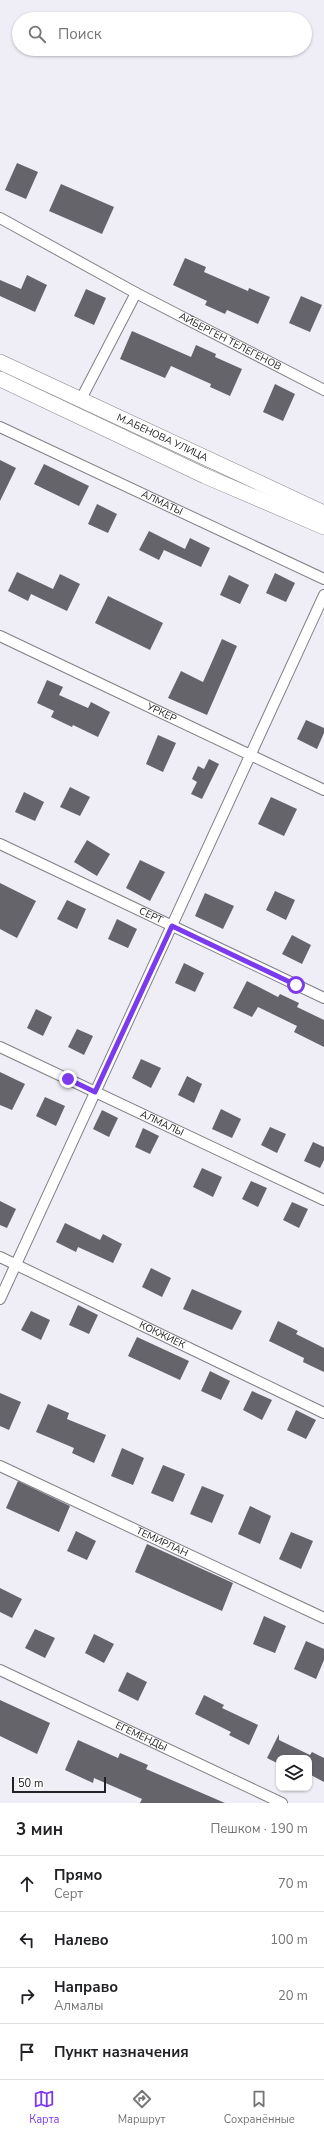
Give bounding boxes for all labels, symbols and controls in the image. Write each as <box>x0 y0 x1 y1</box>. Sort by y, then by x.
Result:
search box <box>12 12 312 56</box>
icon: search <box>26 23 48 45</box>
text: Поиск <box>58 24 102 44</box>
street label: АЙБЕРГЕН ТЕЛЕГЕНОВ <box>176 309 284 374</box>
street label: М.АБЕНОВА УЛИЦА <box>114 410 211 465</box>
street label: АЛМАТЫ <box>139 487 185 519</box>
street label: УРКЕР <box>144 699 179 726</box>
street label: СЕРТ <box>137 904 165 927</box>
route start <box>287 976 305 994</box>
route end <box>59 1070 77 1088</box>
street label: АЛМАЛЫ <box>138 1107 186 1140</box>
street label: КОКЖИЕК <box>137 1318 188 1352</box>
street label: ТЕМИРЛАН <box>134 1524 190 1560</box>
street label: ЕГЕМЕНДЫ <box>113 1718 169 1755</box>
map controls <box>276 1755 312 1791</box>
button: layers <box>276 1755 312 1791</box>
scale bar <box>12 1775 106 1794</box>
text: 50 m <box>18 1776 43 1791</box>
text: 3 мин <box>16 1818 63 1841</box>
text: Пешком · 190 m <box>210 1820 308 1838</box>
text: Прямо <box>54 1865 102 1885</box>
icon: ahead <box>16 1873 38 1895</box>
text: 70 m <box>278 1875 308 1893</box>
text: Серт <box>54 1885 83 1903</box>
icon: left <box>16 1929 38 1951</box>
text: Налево <box>54 1930 109 1950</box>
text: 100 m <box>270 1931 308 1949</box>
text: Направо <box>54 1977 118 1997</box>
icon: right <box>16 1985 38 2007</box>
text: 20 m <box>278 1987 308 2005</box>
text: Алмалы <box>54 1997 103 2015</box>
icon: arrive <box>16 2041 38 2063</box>
text: Пункт назначения <box>54 2042 189 2062</box>
tab: Карта <box>29 2088 59 2127</box>
tab: Маршрут <box>118 2088 166 2127</box>
tab: Сохранённые <box>224 2088 295 2127</box>

